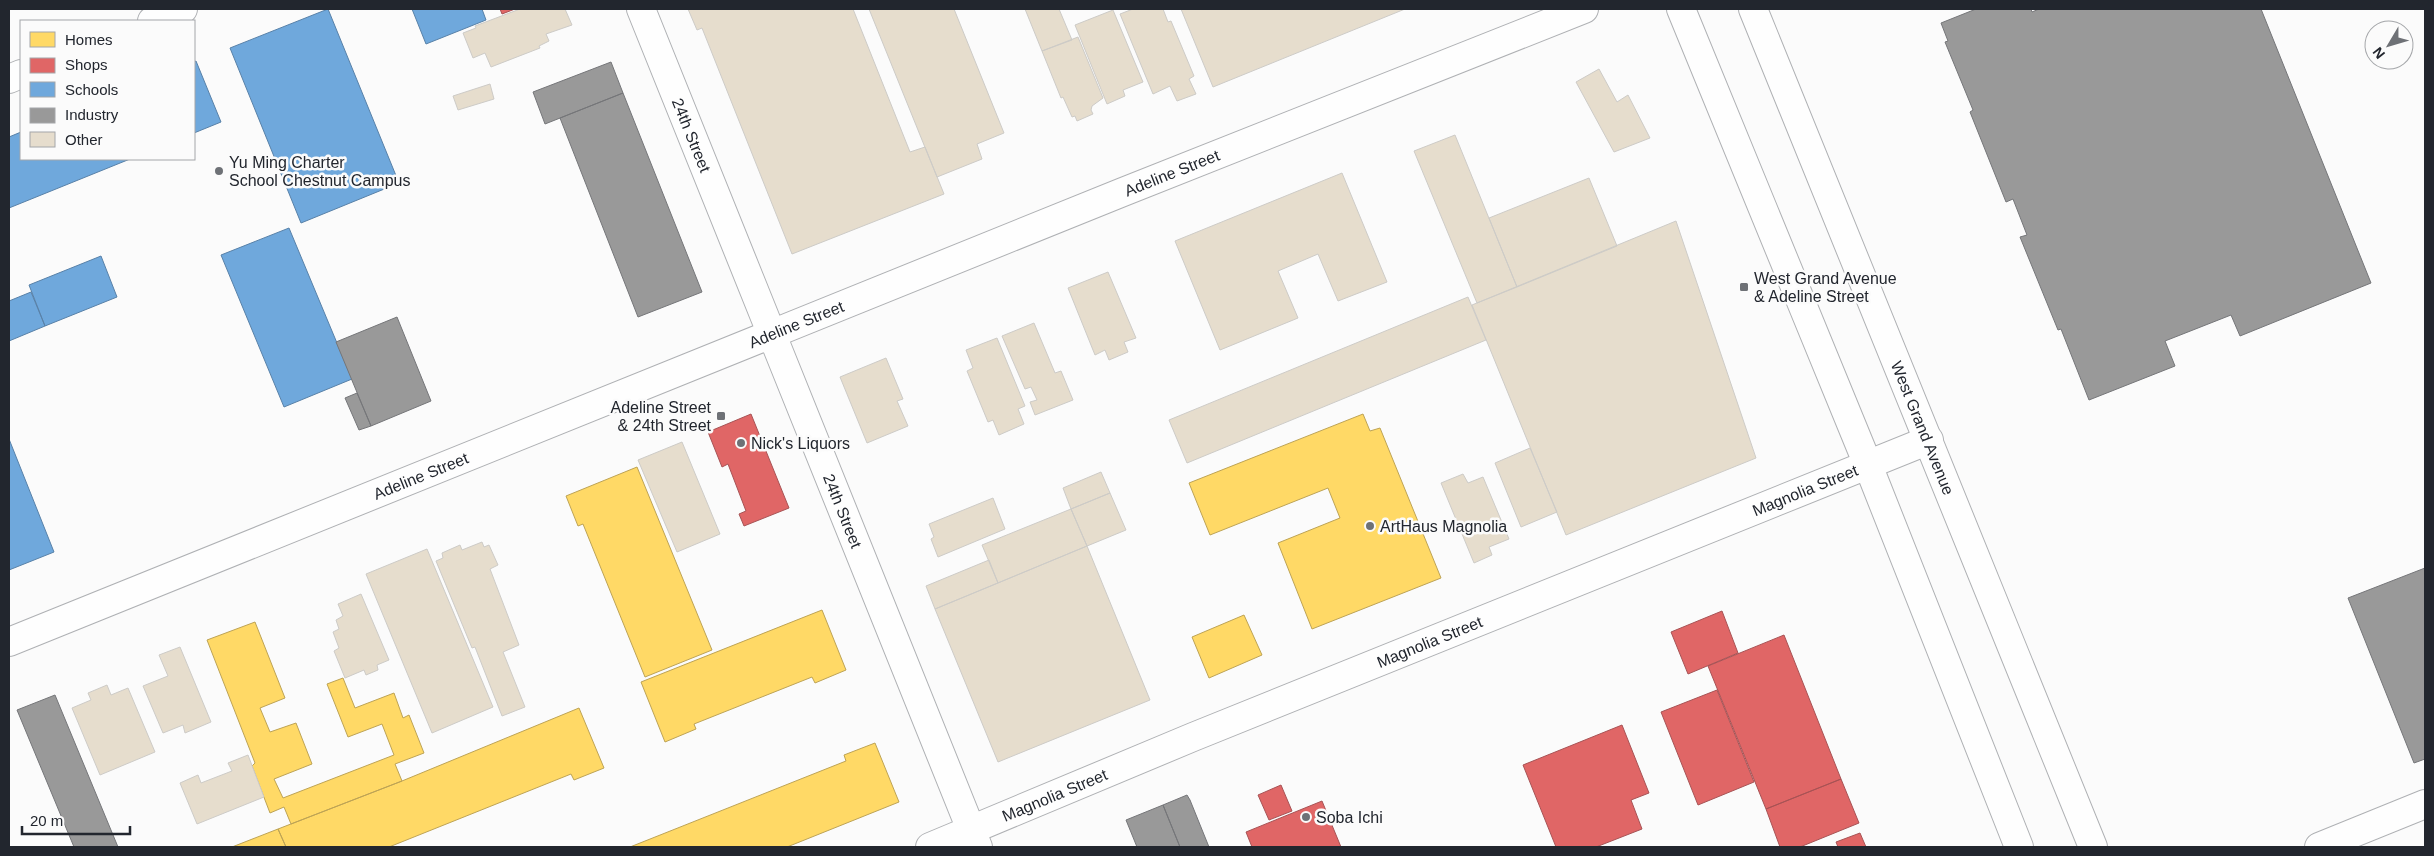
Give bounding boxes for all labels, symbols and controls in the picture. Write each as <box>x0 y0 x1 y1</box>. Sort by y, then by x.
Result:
legend <box>20 20 195 160</box>
north arrow <box>2364 20 2414 70</box>
text: Homes <box>65 31 113 48</box>
text: N <box>2369 44 2388 62</box>
text: Shops <box>65 56 108 73</box>
text: Schools <box>65 81 118 98</box>
street label: 24th Street <box>669 96 714 175</box>
text: Industry <box>65 106 119 123</box>
text: Other <box>65 131 103 148</box>
street label: Adeline Street <box>1122 146 1222 200</box>
place label: Yu Ming Charter School Chestnut Campus <box>229 154 410 189</box>
marker: Yu Ming Charter School Chestnut Campus <box>213 165 225 177</box>
place label: West Grand Avenue & Adeline Street <box>1754 270 1897 305</box>
marker: West Grand Avenue & Adeline Street <box>1738 281 1750 293</box>
street label: Adeline Street <box>747 298 847 351</box>
street label: West Grand Avenue <box>1888 359 1957 497</box>
place label: Adeline Street & 24th Street <box>610 399 712 434</box>
marker: Adeline Street & 24th Street <box>715 410 727 422</box>
place label: Nick's Liquors <box>751 435 850 452</box>
marker: Nick's Liquors <box>735 437 747 449</box>
street label: Adeline Street <box>371 449 471 503</box>
street label: Magnolia Street <box>1750 461 1861 519</box>
street label: 24th Street <box>820 472 865 551</box>
place label: ArtHaus Magnolia <box>1380 518 1507 535</box>
marker: ArtHaus Magnolia <box>1364 520 1376 532</box>
street label: Magnolia Street <box>1374 613 1485 671</box>
street label: Magnolia Street <box>1000 766 1110 825</box>
scale bar <box>22 804 130 836</box>
place label: Soba Ichi <box>1316 809 1383 826</box>
marker: Soba Ichi <box>1300 811 1312 823</box>
text: 20 m <box>30 812 63 829</box>

